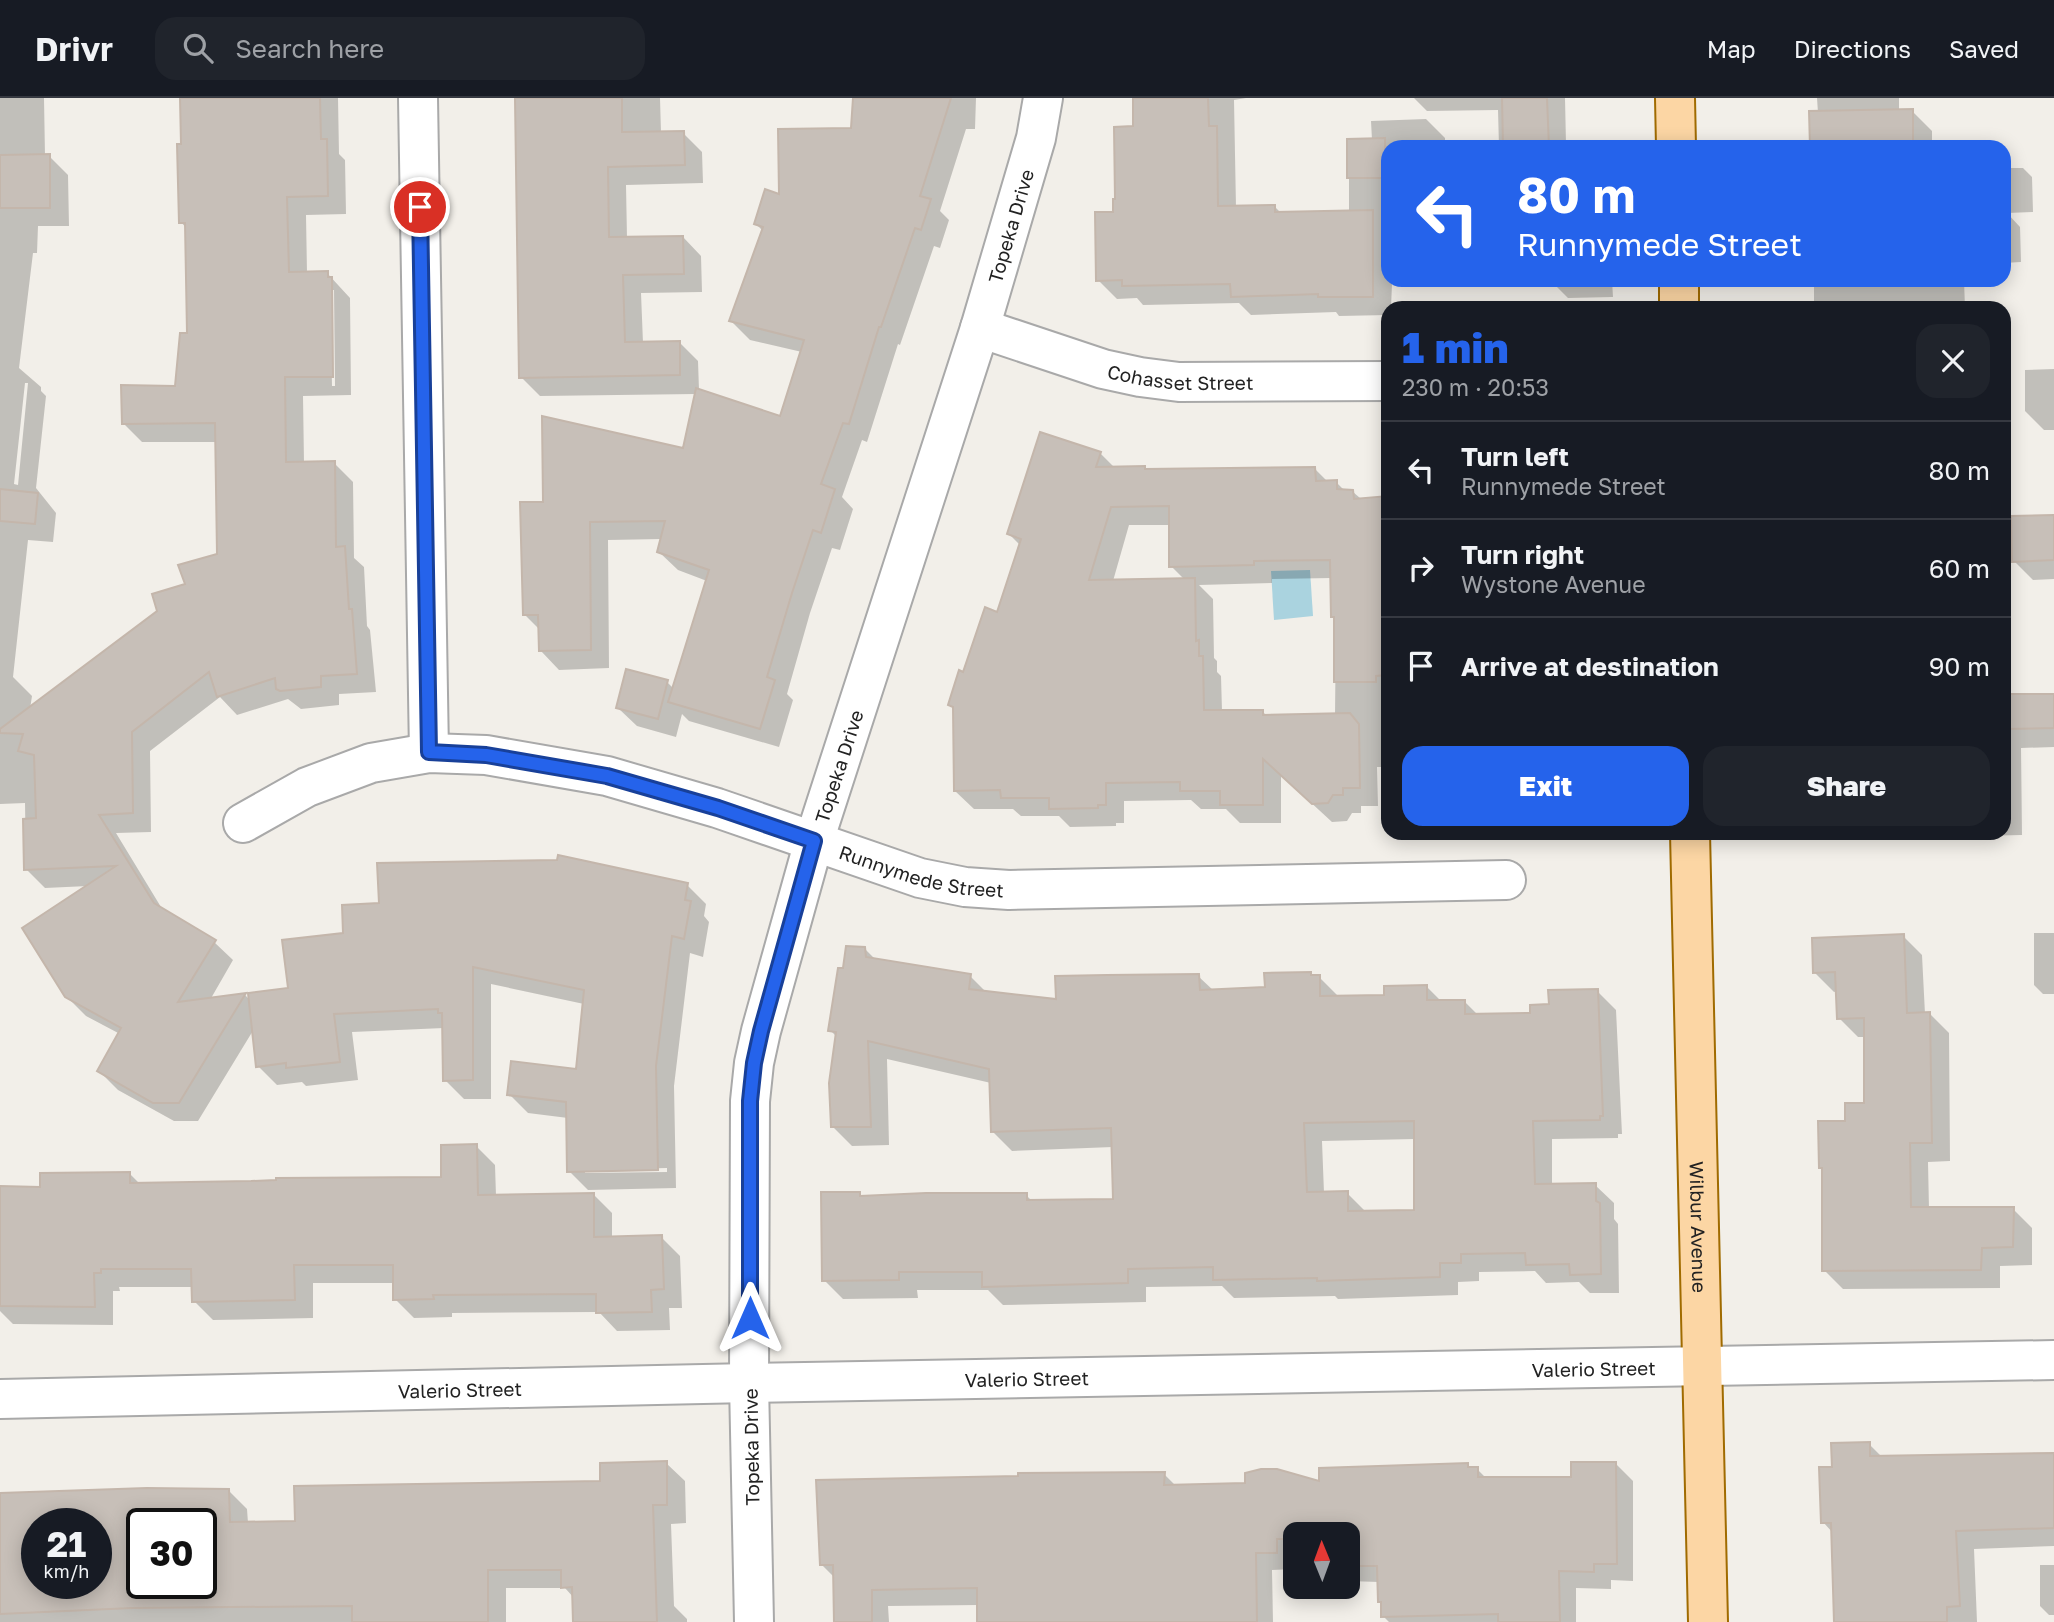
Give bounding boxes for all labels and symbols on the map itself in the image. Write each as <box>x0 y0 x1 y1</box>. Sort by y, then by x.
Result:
street label: Topeka Drive <box>982 166 1038 285</box>
pin <box>390 177 450 237</box>
street label: Cohasset Street <box>1105 359 1254 394</box>
street label: Topeka Drive <box>809 707 867 825</box>
street label: Runnymede Street <box>836 840 1005 901</box>
street label: Wilbur Avenue <box>1686 1161 1712 1293</box>
position arrow <box>713 1281 787 1355</box>
street label: Valerio Street <box>1531 1356 1656 1381</box>
street label: Valerio Street <box>964 1366 1089 1391</box>
street label: Valerio Street <box>398 1376 522 1402</box>
street label: Topeka Drive <box>738 1388 764 1506</box>
speed limit sign: 30 <box>126 1508 217 1599</box>
north arrow <box>1283 1522 1360 1600</box>

